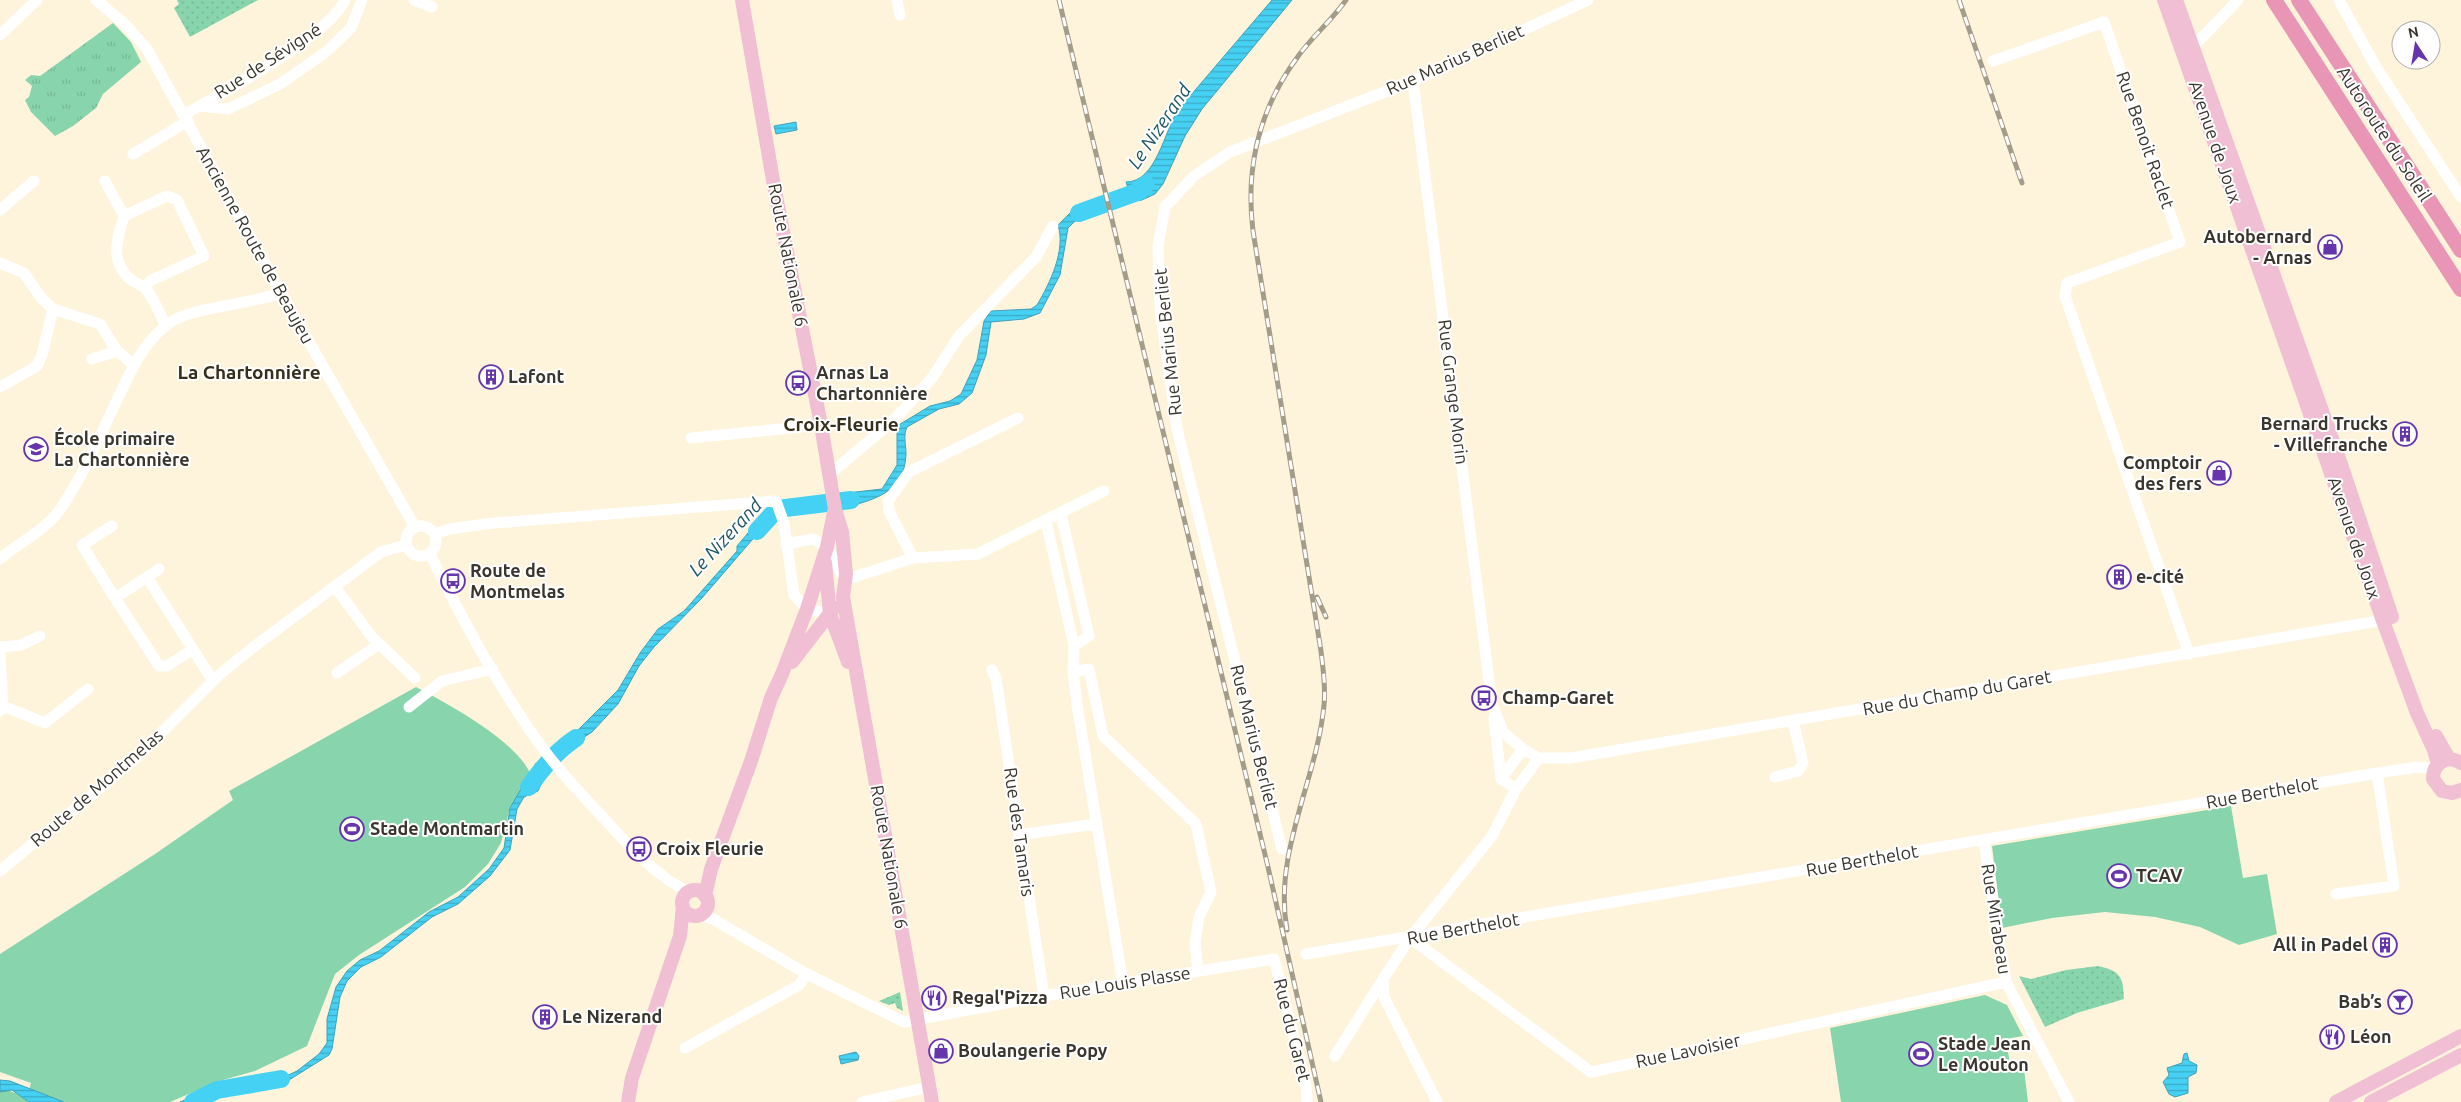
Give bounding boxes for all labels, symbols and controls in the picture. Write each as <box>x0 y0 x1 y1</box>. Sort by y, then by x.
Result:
street label: Rue de Sévigné <box>210 18 325 102</box>
street label: Rue Marius Berliet <box>1383 20 1526 98</box>
north arrow <box>2391 20 2441 70</box>
text: N <box>2407 23 2420 41</box>
street label: Autoroute du Soleil <box>2334 62 2436 205</box>
street label: Rue Benoit Raclet <box>2113 68 2179 211</box>
water label: Le Nizerand <box>1123 78 1196 172</box>
street label: Avenue de Joux <box>2186 78 2246 205</box>
street label: Ancienne Route de Beaujeu <box>193 142 319 347</box>
street label: Route Nationale 6 <box>765 181 813 328</box>
place label: Autobernard - Arnas <box>2204 226 2312 267</box>
shop icon: Autobernard - Arnas <box>2317 234 2343 260</box>
street label: Rue Marius Berliet <box>1149 267 1185 417</box>
street label: Rue Grange Morin <box>1435 318 1473 465</box>
district label: La Chartonnière <box>177 361 321 383</box>
place label: Arnas La Chartonnière <box>816 362 928 403</box>
building icon: Lafont <box>478 364 504 390</box>
place label: Lafont <box>508 366 565 386</box>
bus stop icon: Arnas La Chartonnière <box>785 370 811 396</box>
district label: Croix-Fleurie <box>783 413 899 435</box>
place label: Bernard Trucks - Villefranche <box>2261 413 2388 454</box>
building icon: Bernard Trucks - Villefranche <box>2392 421 2418 447</box>
place label: École primaire La Chartonnière <box>54 427 190 469</box>
school or university icon: École primaire La Chartonnière <box>23 436 49 462</box>
place label: Comptoir des fers <box>2123 452 2203 493</box>
shop icon: Comptoir des fers <box>2206 460 2232 486</box>
street label: Avenue de Joux <box>2325 474 2385 601</box>
water label: Le Nizerand <box>684 493 767 580</box>
place label: Route de Montmelas <box>470 560 565 601</box>
building icon: e-cité <box>2106 564 2132 590</box>
place label: e-cité <box>2136 566 2184 586</box>
bus stop icon: Route de Montmelas <box>440 568 466 594</box>
street label: Rue Marius Berliet <box>1227 662 1283 811</box>
street label: Rue du Champ du Garet <box>1861 666 2053 718</box>
bus stop icon: Champ-Garet <box>1471 685 1497 711</box>
place label: Champ-Garet <box>1502 687 1614 707</box>
street label: Route de Montmelas <box>26 724 167 850</box>
street label: Rue des Tamaris <box>1001 766 1039 898</box>
street label: Rue Berthelot <box>2204 772 2319 812</box>
street label: Route Nationale 6 <box>867 783 912 930</box>
sports icon: Stade Montmartin <box>339 816 365 842</box>
place label: Stade Montmartin <box>370 818 524 838</box>
bus stop icon: Croix Fleurie <box>626 836 652 862</box>
place label: Croix Fleurie <box>656 838 764 858</box>
street label: Rue Berthelot <box>1804 840 1919 880</box>
street label: Rue Mirabeau <box>1978 862 2016 976</box>
sports icon: TCAV <box>2106 863 2132 889</box>
place label: TCAV <box>2136 865 2183 885</box>
street label: Rue Berthelot <box>1405 908 1520 948</box>
building icon: All in Padel <box>2372 932 2398 958</box>
place label: All in Padel <box>2273 934 2369 954</box>
street label: Rue Louis Plasse <box>1058 962 1192 1002</box>
street label: Rue du Garet <box>1271 976 1315 1083</box>
restaurant icon: Regal'Pizza <box>921 985 947 1011</box>
place label: Regal'Pizza <box>952 987 1048 1007</box>
bar icon: Bab’s <box>2387 989 2413 1015</box>
place label: Bab’s <box>2338 991 2382 1011</box>
building icon: Le Nizerand <box>532 1004 558 1030</box>
place label: Le Nizerand <box>562 1006 662 1026</box>
restaurant icon: Léon <box>2319 1024 2345 1050</box>
place label: Léon <box>2350 1026 2392 1046</box>
street label: Rue Lavoisier <box>1634 1029 1742 1071</box>
place label: Stade Jean Le Mouton <box>1938 1033 2031 1074</box>
shop icon: Boulangerie Popy <box>928 1038 954 1064</box>
place label: Boulangerie Popy <box>958 1040 1108 1060</box>
sports icon: Stade Jean Le Mouton <box>1908 1041 1934 1067</box>

